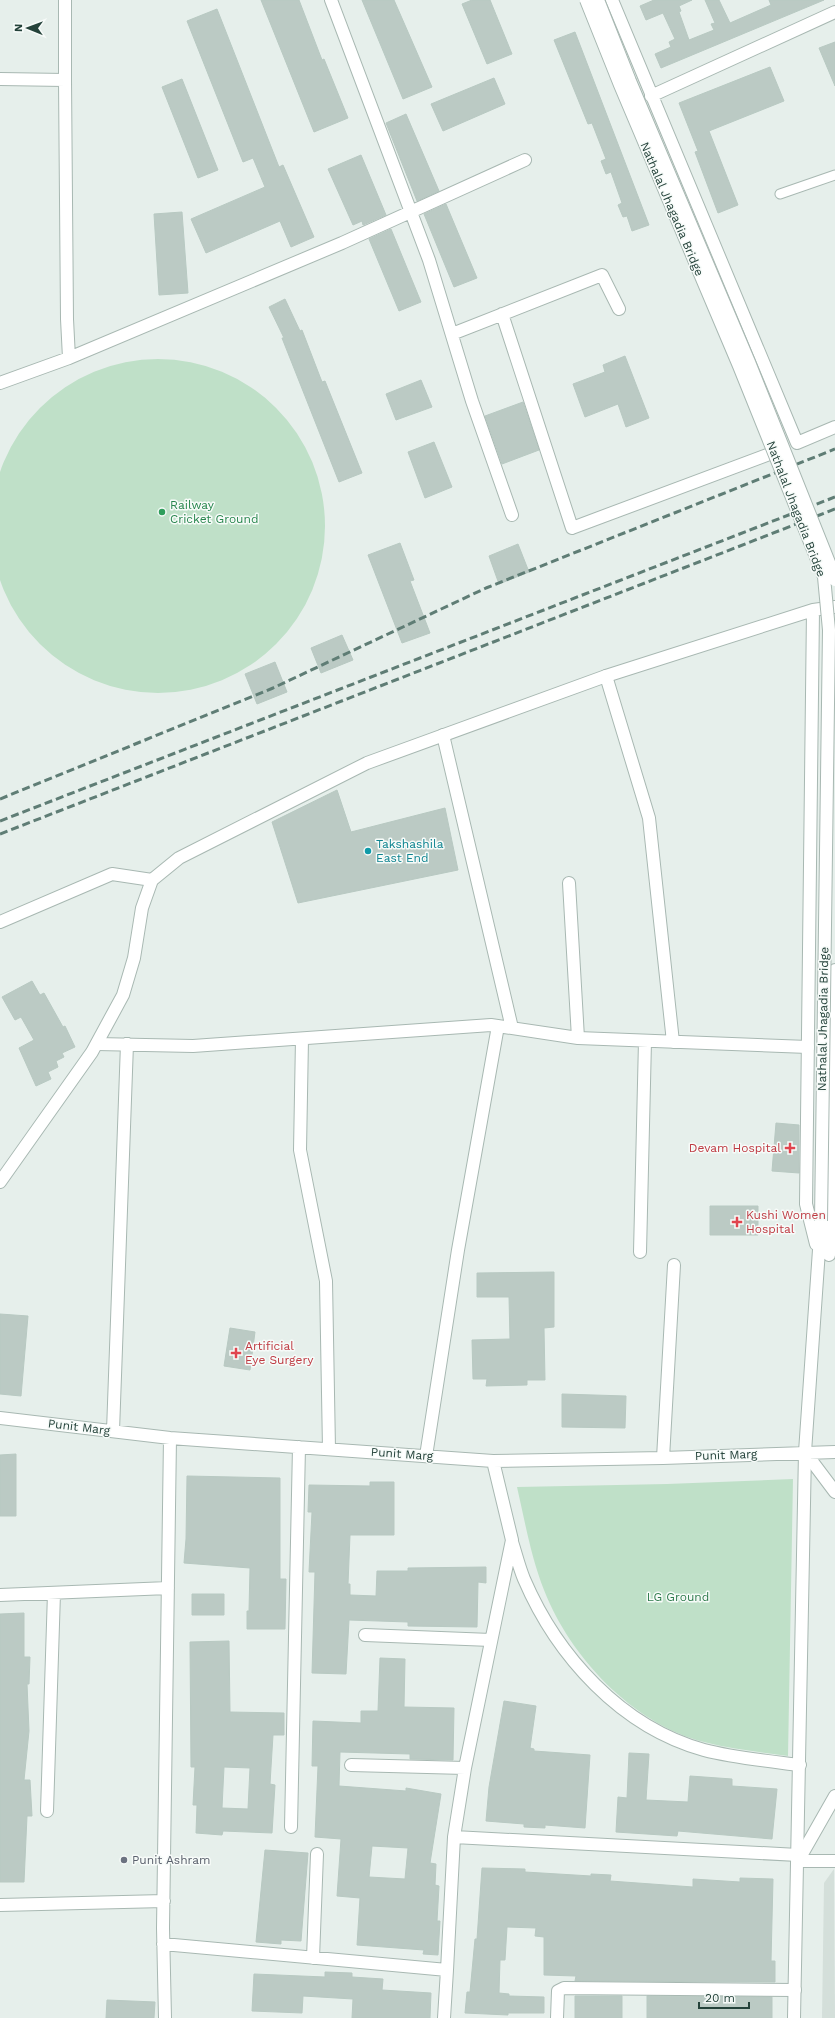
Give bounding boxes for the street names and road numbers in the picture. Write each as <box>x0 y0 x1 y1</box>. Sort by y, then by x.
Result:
street label: Nathalal Jhagadia Bridge <box>637 140 707 278</box>
street label: Nathalal Jhagadia Bridge <box>764 439 828 579</box>
street label: Nathalal Jhagadia Bridge <box>815 947 831 1091</box>
street label: Punit Marg <box>47 1416 111 1438</box>
street label: Punit Marg <box>370 1445 434 1463</box>
street label: Punit Marg <box>695 1447 758 1463</box>

